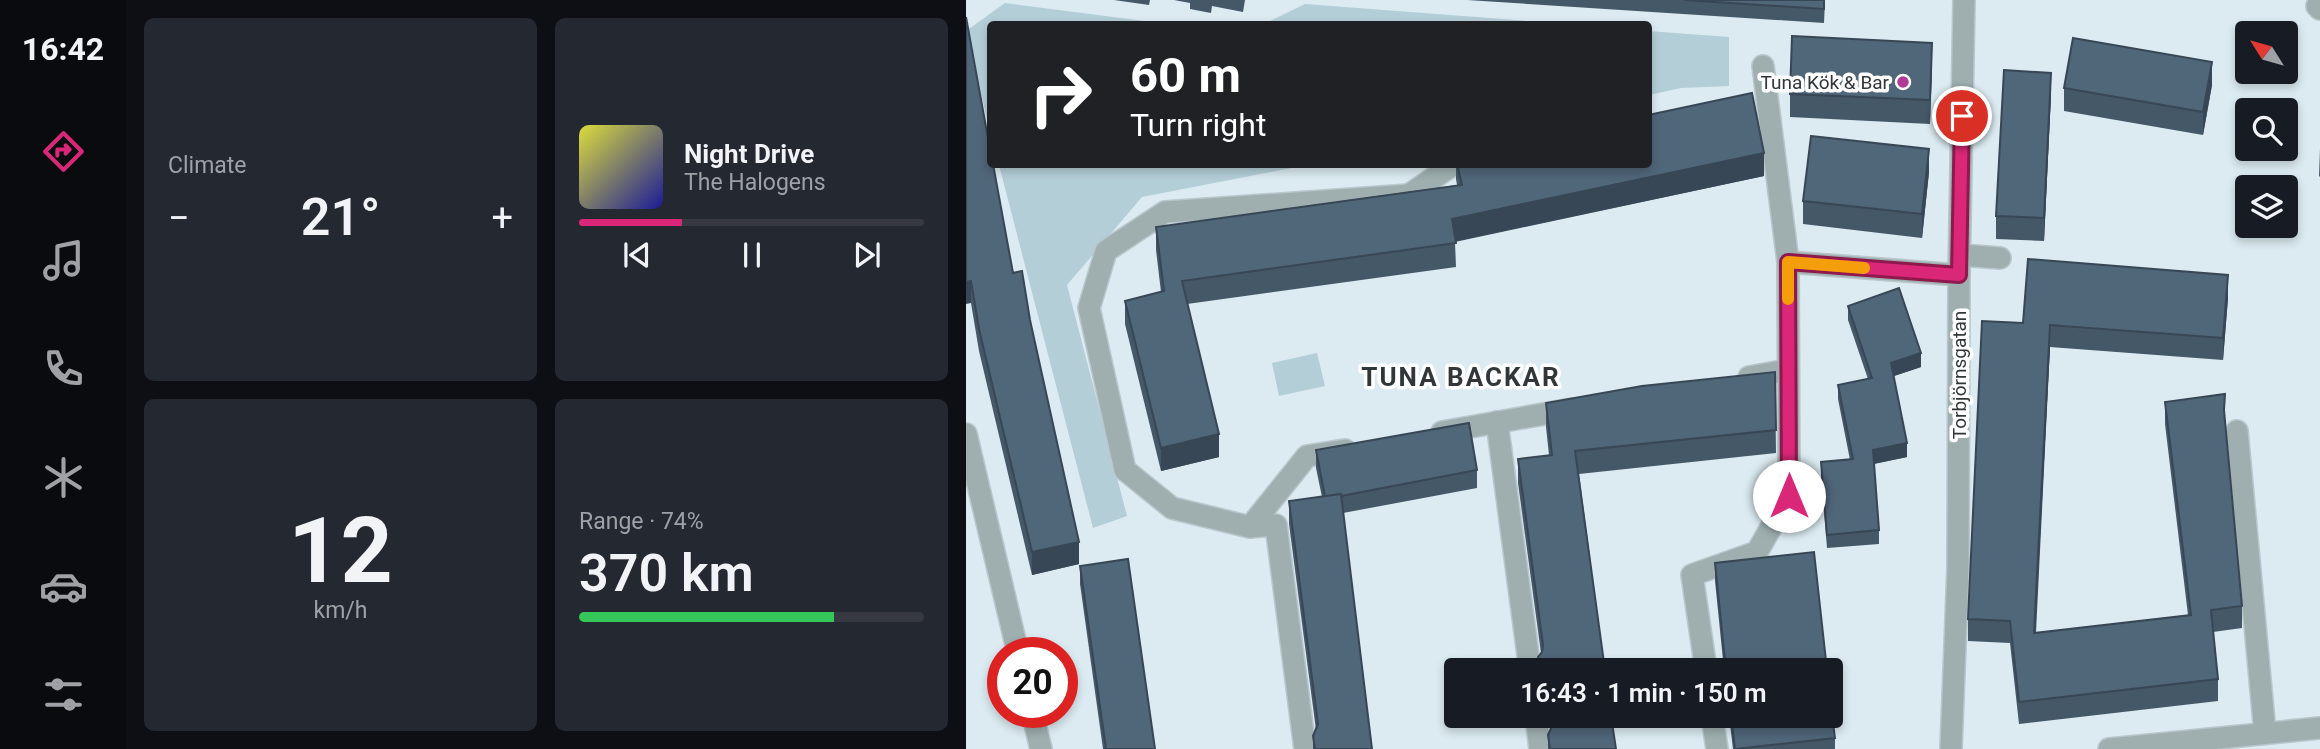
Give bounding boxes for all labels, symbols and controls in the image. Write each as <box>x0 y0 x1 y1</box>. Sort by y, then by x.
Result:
north arrow <box>2235 21 2298 84</box>
map controls <box>2235 21 2298 238</box>
text: 16:42 <box>22 30 104 68</box>
text: 60 m <box>1130 47 1241 104</box>
icon: right <box>1015 49 1106 140</box>
place label: Tuna Kök & Bar <box>1761 71 1890 94</box>
marker: Tuna Kök & Bar <box>1895 74 1911 90</box>
pin <box>1932 86 1992 146</box>
icon: arrive <box>1943 97 1981 135</box>
button: search <box>2235 98 2298 161</box>
text: Turn right <box>1130 106 1266 144</box>
icon: directions <box>39 127 88 176</box>
text: Night Drive <box>684 139 814 169</box>
text: Climate <box>168 152 247 179</box>
text: The Halogens <box>684 169 826 196</box>
button: layers <box>2235 175 2298 238</box>
text: 21° <box>301 187 380 248</box>
text: − <box>168 196 190 240</box>
text: + <box>491 196 513 240</box>
icon: music <box>39 236 88 285</box>
icon: previous <box>618 236 656 274</box>
icon: pause <box>733 236 771 274</box>
icon: next <box>848 236 886 274</box>
street label: Torbjörnsgatan <box>1948 311 1971 439</box>
icon: phone <box>39 344 88 393</box>
district label: TUNA BACKAR <box>1361 362 1561 392</box>
icon: climate <box>39 453 88 502</box>
position arrow <box>1752 459 1826 533</box>
text: 12 <box>288 498 393 604</box>
text: Range · 74% <box>579 508 704 535</box>
text: 370 km <box>579 543 754 604</box>
icon: car <box>39 562 88 611</box>
text: km/h <box>314 597 368 624</box>
speed limit sign: 20 <box>987 637 1078 728</box>
icon: filters <box>39 670 88 719</box>
text: 16:43 · 1 min · 150 m <box>1520 678 1767 708</box>

